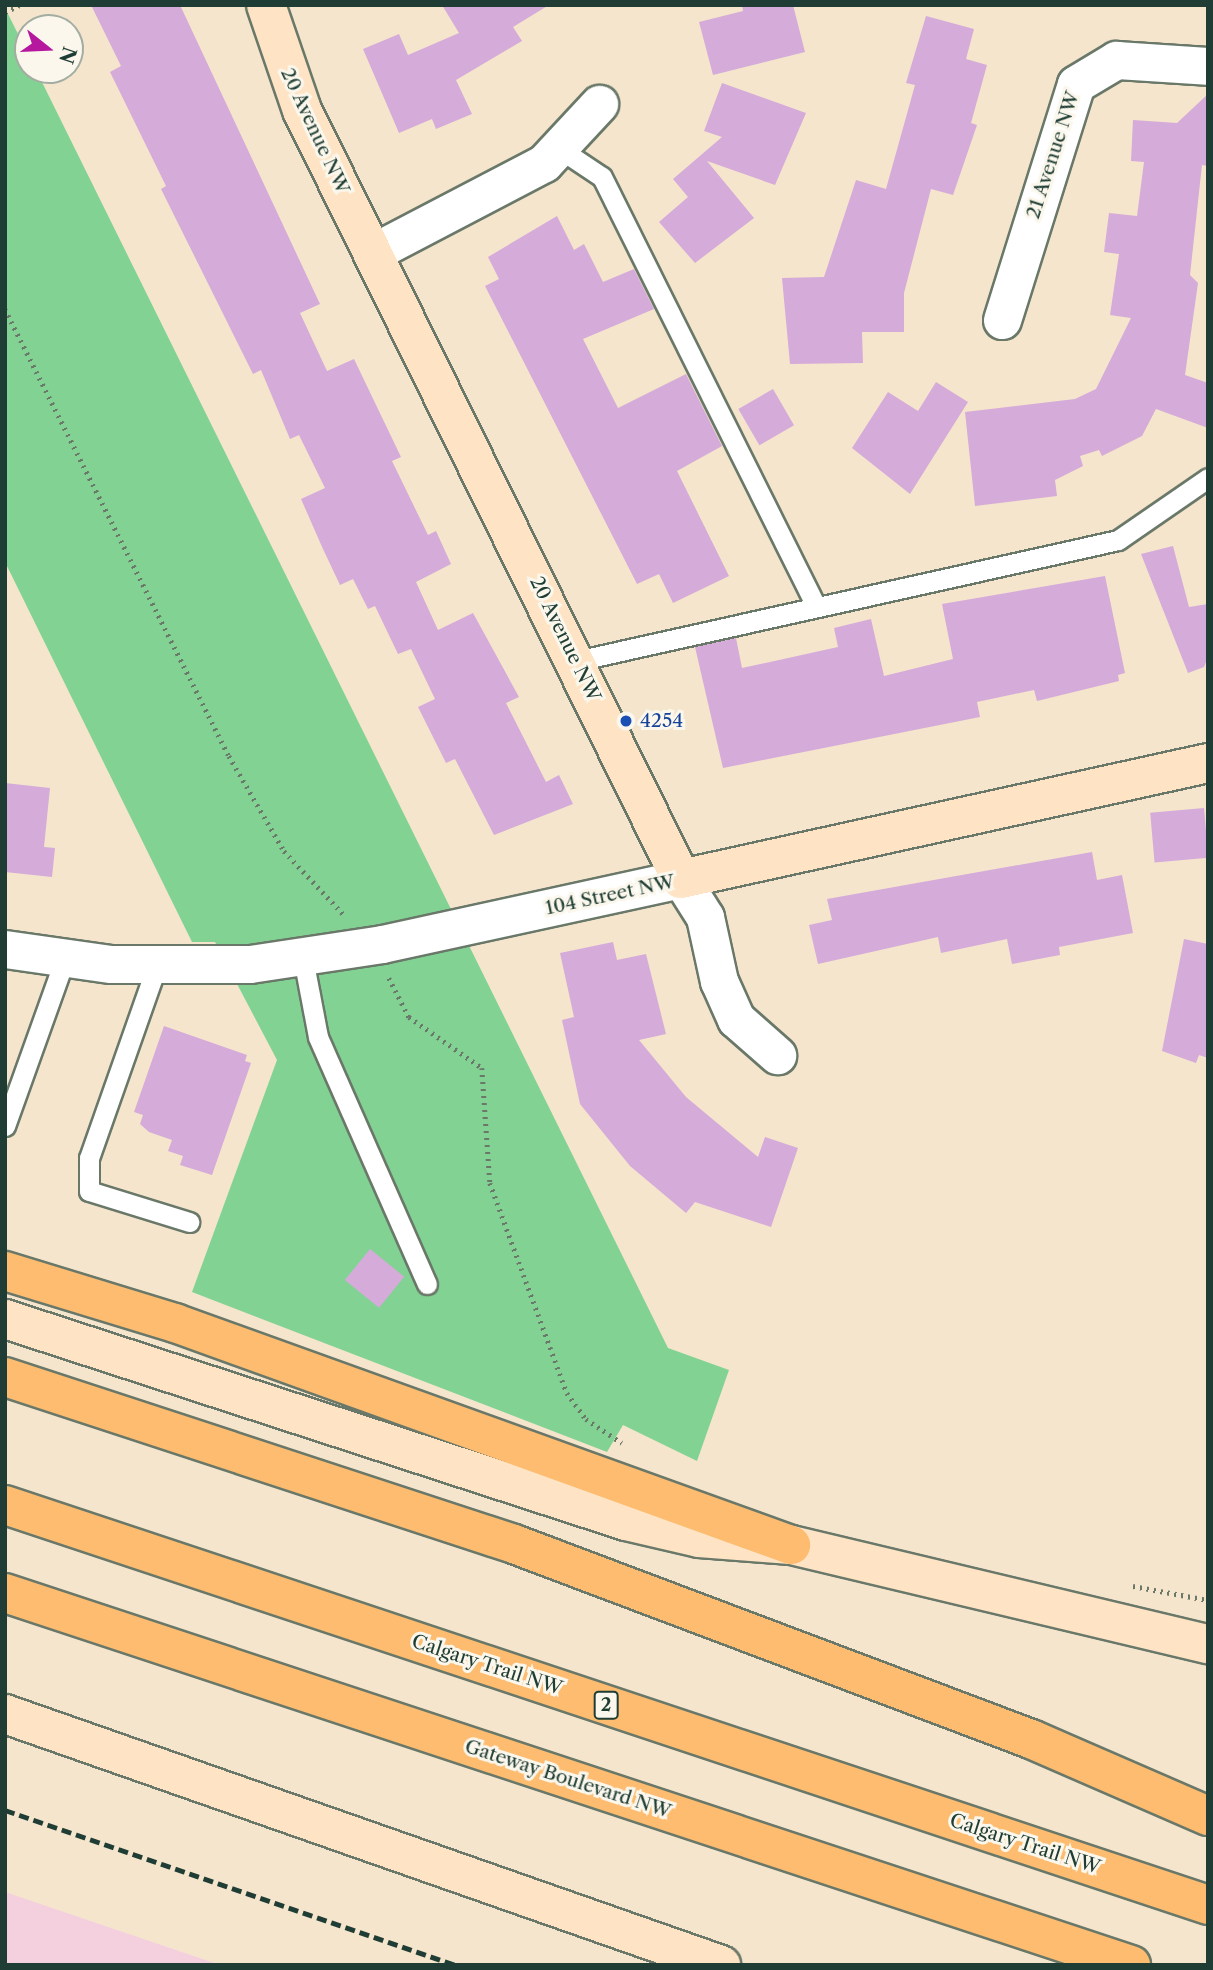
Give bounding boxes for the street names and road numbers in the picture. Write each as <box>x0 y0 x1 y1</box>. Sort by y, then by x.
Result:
street label: 20 Avenue NW <box>276 64 354 198</box>
street label: 21 Avenue NW <box>1022 88 1084 222</box>
street label: 20 Avenue NW <box>525 572 605 706</box>
street label: 104 Street NW <box>543 870 677 920</box>
street label: Calgary Trail NW <box>408 1630 566 1700</box>
road number: 2 <box>592 1690 620 1720</box>
street label: Gateway Boulevard NW <box>462 1735 674 1823</box>
street label: Calgary Trail NW <box>946 1809 1104 1879</box>

